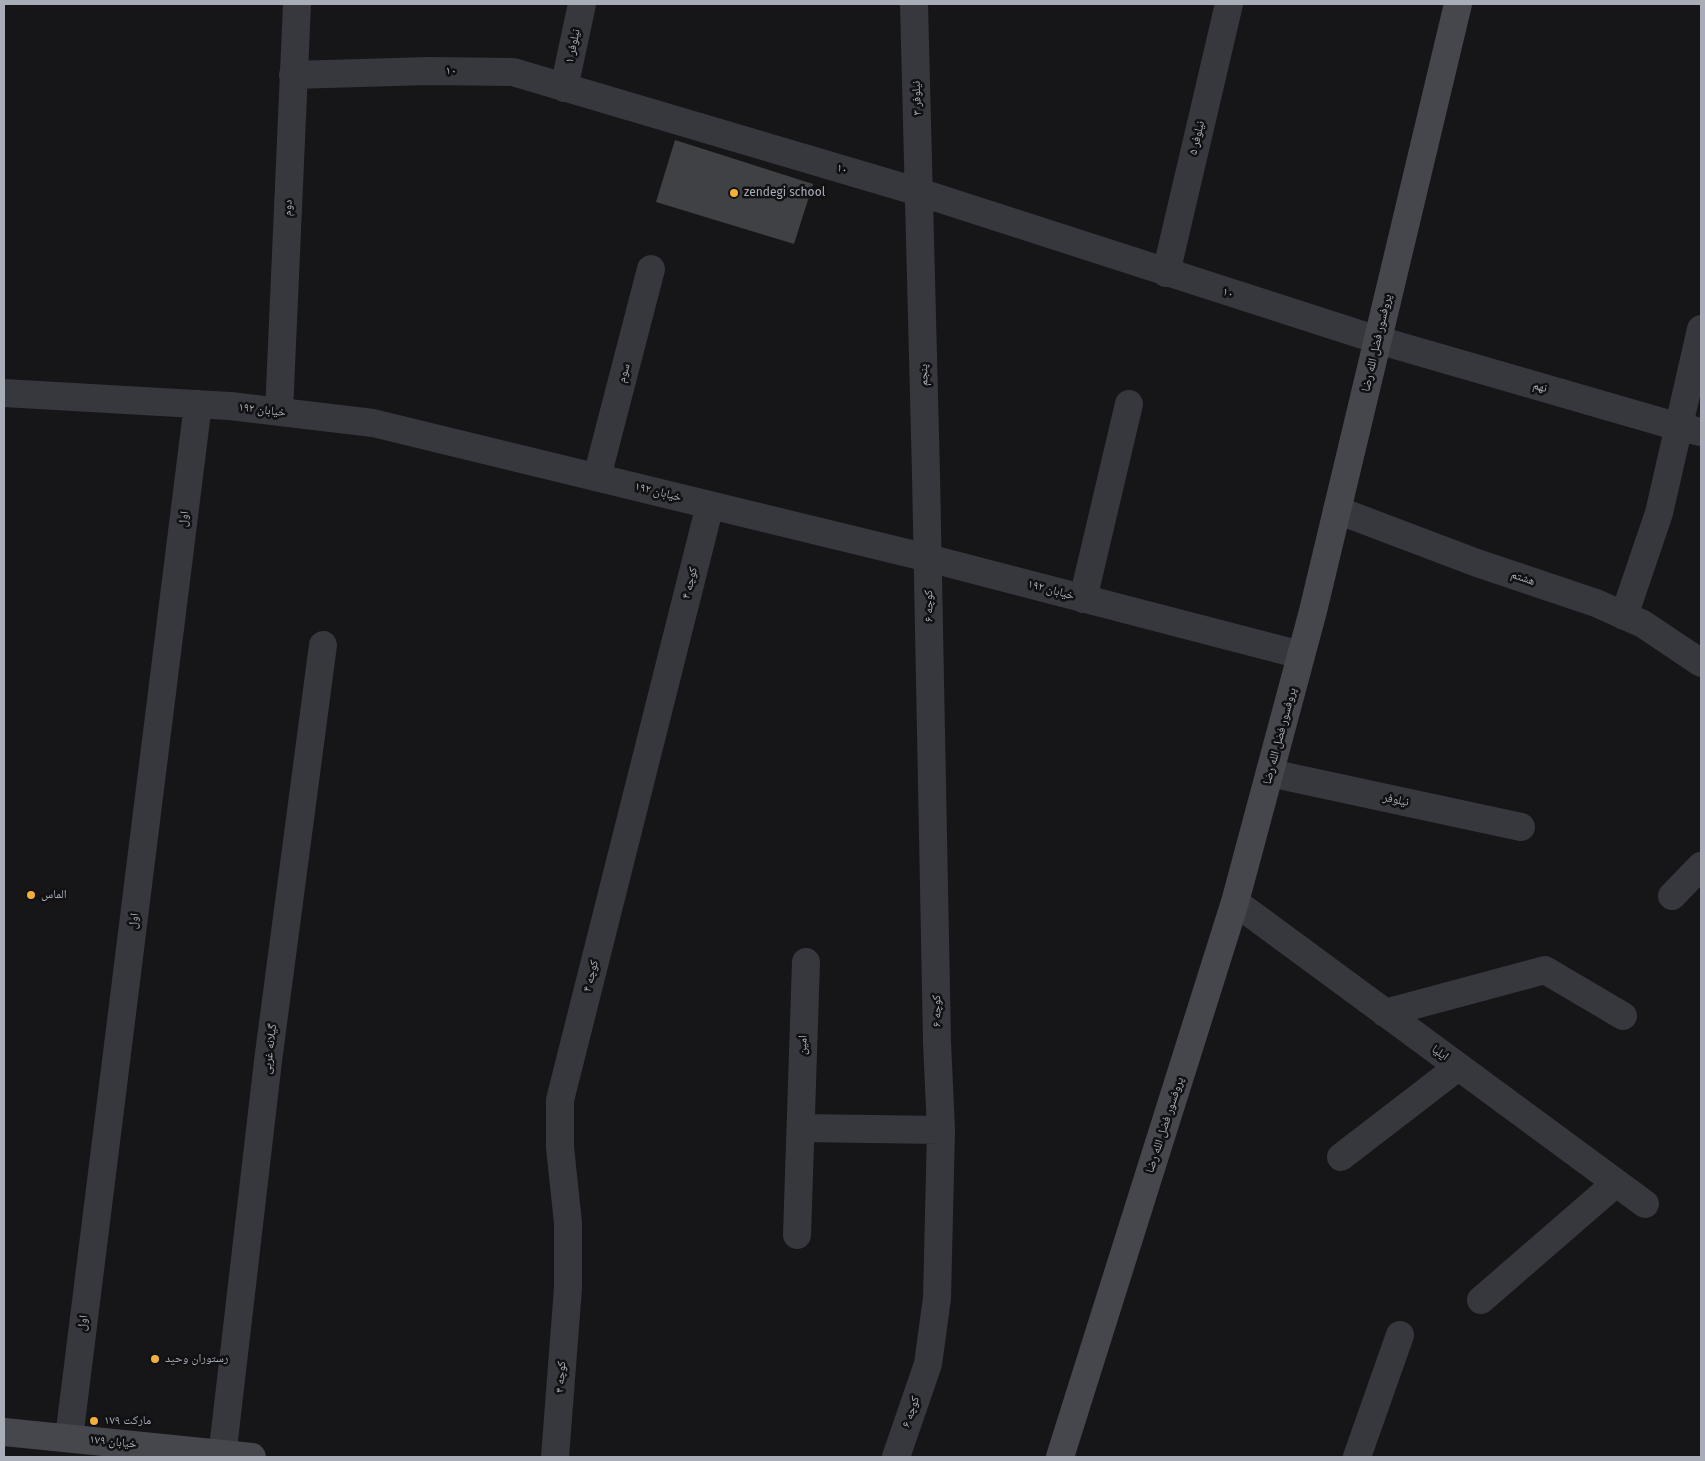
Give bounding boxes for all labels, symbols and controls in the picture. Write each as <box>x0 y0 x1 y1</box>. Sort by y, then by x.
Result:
street label: نیلوفر ۱ <box>562 28 584 64</box>
street label: ۱۰ <box>445 64 457 78</box>
street label: نیلوفر ۳ <box>909 80 925 116</box>
street label: نیلوفر ۵ <box>1186 120 1208 156</box>
street label: ۱۰ <box>835 161 849 177</box>
place label: zendegi school <box>744 186 825 200</box>
marker: zendegi school <box>728 187 740 199</box>
street label: دوم <box>281 200 295 216</box>
street label: ۱۰ <box>1221 284 1235 302</box>
street label: پروفسور فضل الله رضا <box>1359 293 1395 393</box>
street label: سوم <box>615 362 633 384</box>
street label: پنجم <box>917 364 931 386</box>
street label: نهم <box>1531 378 1549 396</box>
street label: خیابان ۱۹۲ <box>237 400 287 420</box>
street label: خیابان ۱۹۲ <box>633 479 683 505</box>
street label: اول <box>176 510 192 528</box>
street label: کوچه ۴ <box>679 566 701 600</box>
street label: هشتم <box>1509 567 1537 589</box>
street label: خیابان ۱۹۲ <box>1026 577 1076 603</box>
street label: کوچه ۶ <box>922 590 936 622</box>
street label: پروفسور فضل الله رضا <box>1260 686 1300 786</box>
street label: نیلوفر <box>1382 790 1410 810</box>
place label: الماس <box>41 888 67 902</box>
marker: الماس <box>25 889 37 901</box>
street label: اول <box>126 912 142 930</box>
street label: کوچه ۴ <box>580 959 602 993</box>
street label: کوچه ۶ <box>930 995 944 1027</box>
street label: گیلانه غربی <box>260 1023 280 1075</box>
street label: امین <box>795 1035 811 1055</box>
street label: ایلیا <box>1429 1042 1451 1064</box>
street label: پروفسور فضل الله رضا <box>1143 1075 1187 1175</box>
street label: اول <box>75 1314 91 1332</box>
place label: رستوران وحید <box>165 1352 228 1366</box>
marker: رستوران وحید <box>149 1353 161 1365</box>
street label: کوچه ۴ <box>553 1360 569 1394</box>
street label: کوچه ۶ <box>899 1394 923 1430</box>
place label: ۱۷۹ مارکت <box>104 1414 151 1428</box>
marker: ۱۷۹ مارکت <box>88 1415 100 1427</box>
street label: خیابان ۱۷۹ <box>89 1432 137 1452</box>

